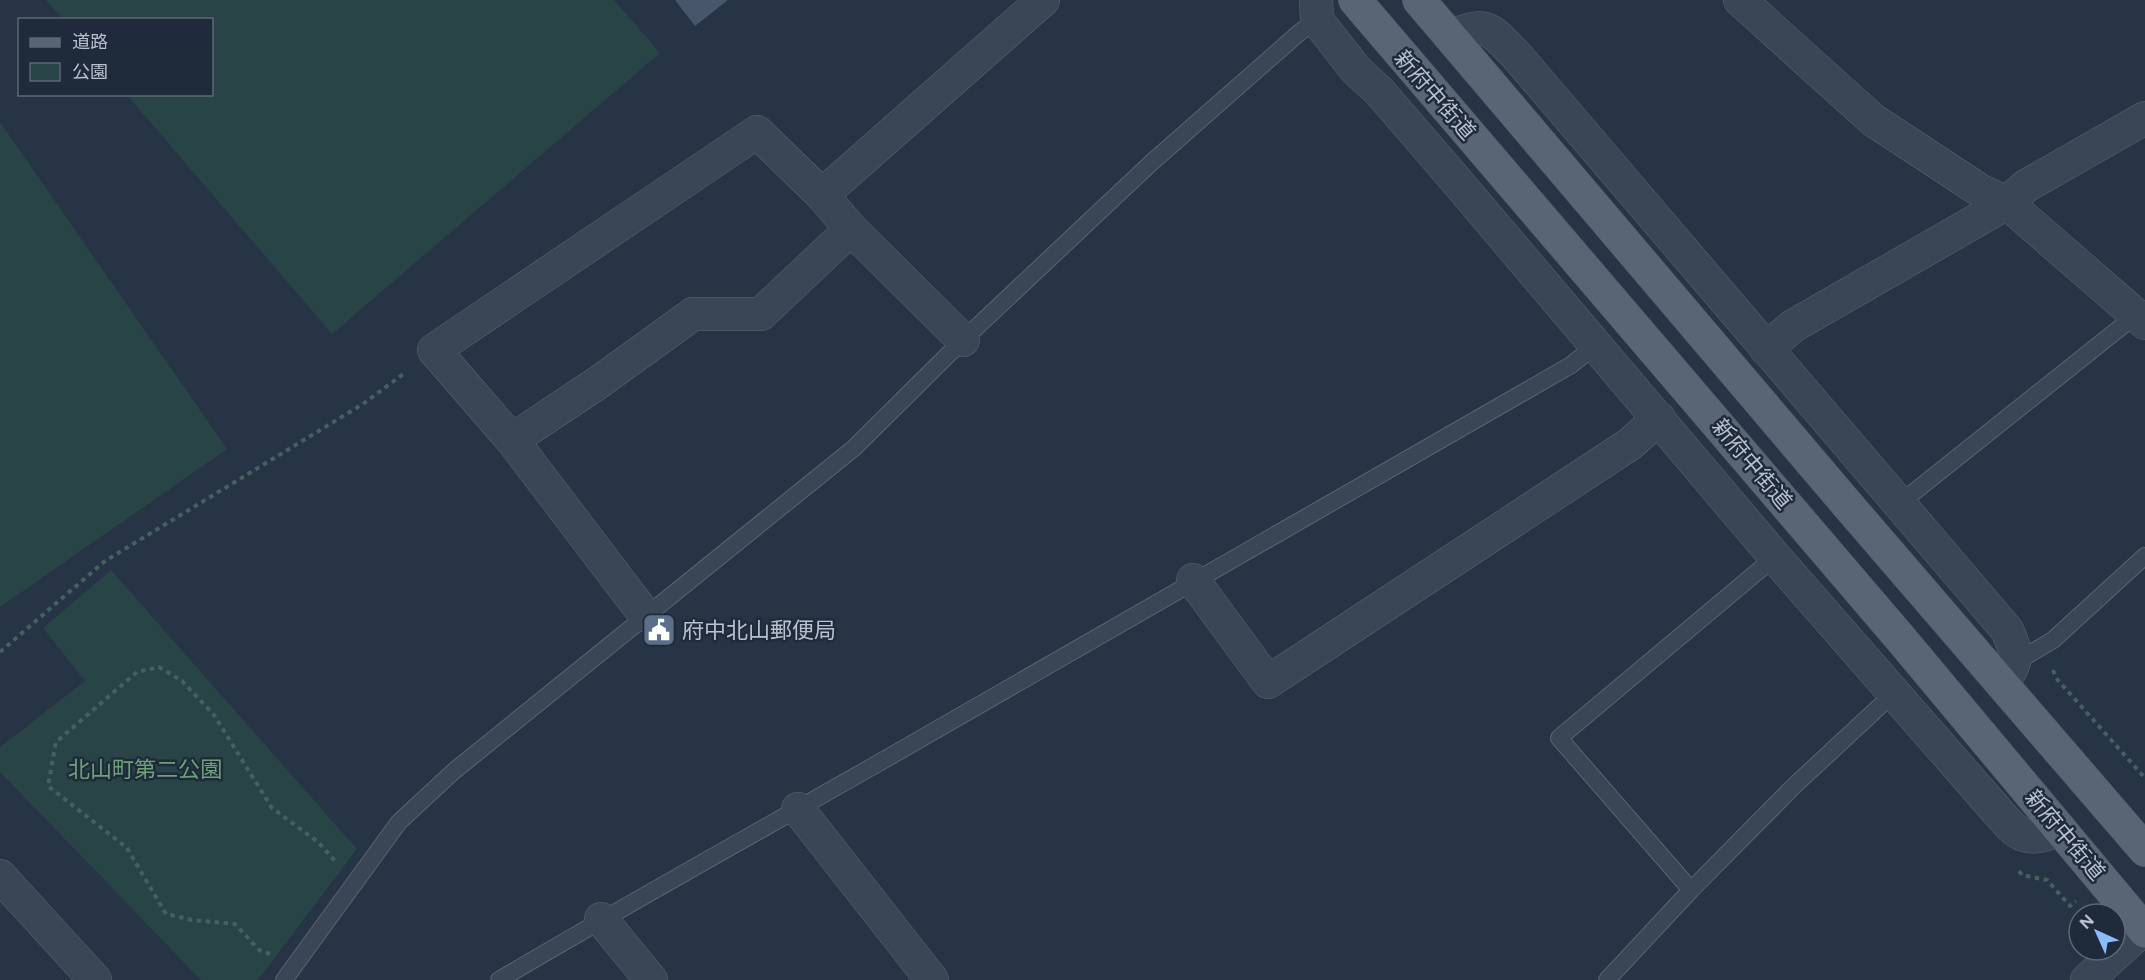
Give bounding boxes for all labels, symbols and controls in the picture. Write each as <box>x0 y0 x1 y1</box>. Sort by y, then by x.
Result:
legend <box>18 18 213 96</box>
text: 道路 <box>72 31 108 53</box>
street label: 新府中街道 <box>1389 45 1481 145</box>
text: 公園 <box>72 61 108 83</box>
street label: 新府中街道 <box>1706 413 1798 515</box>
public building icon: 府中北山郵便局 <box>641 612 677 648</box>
place label: 府中北山郵便局 <box>682 617 836 644</box>
park label: 北山町第二公園 <box>68 756 222 783</box>
street label: 新府中街道 <box>2019 784 2111 886</box>
north arrow <box>2067 902 2127 962</box>
text: N <box>2076 911 2098 933</box>

